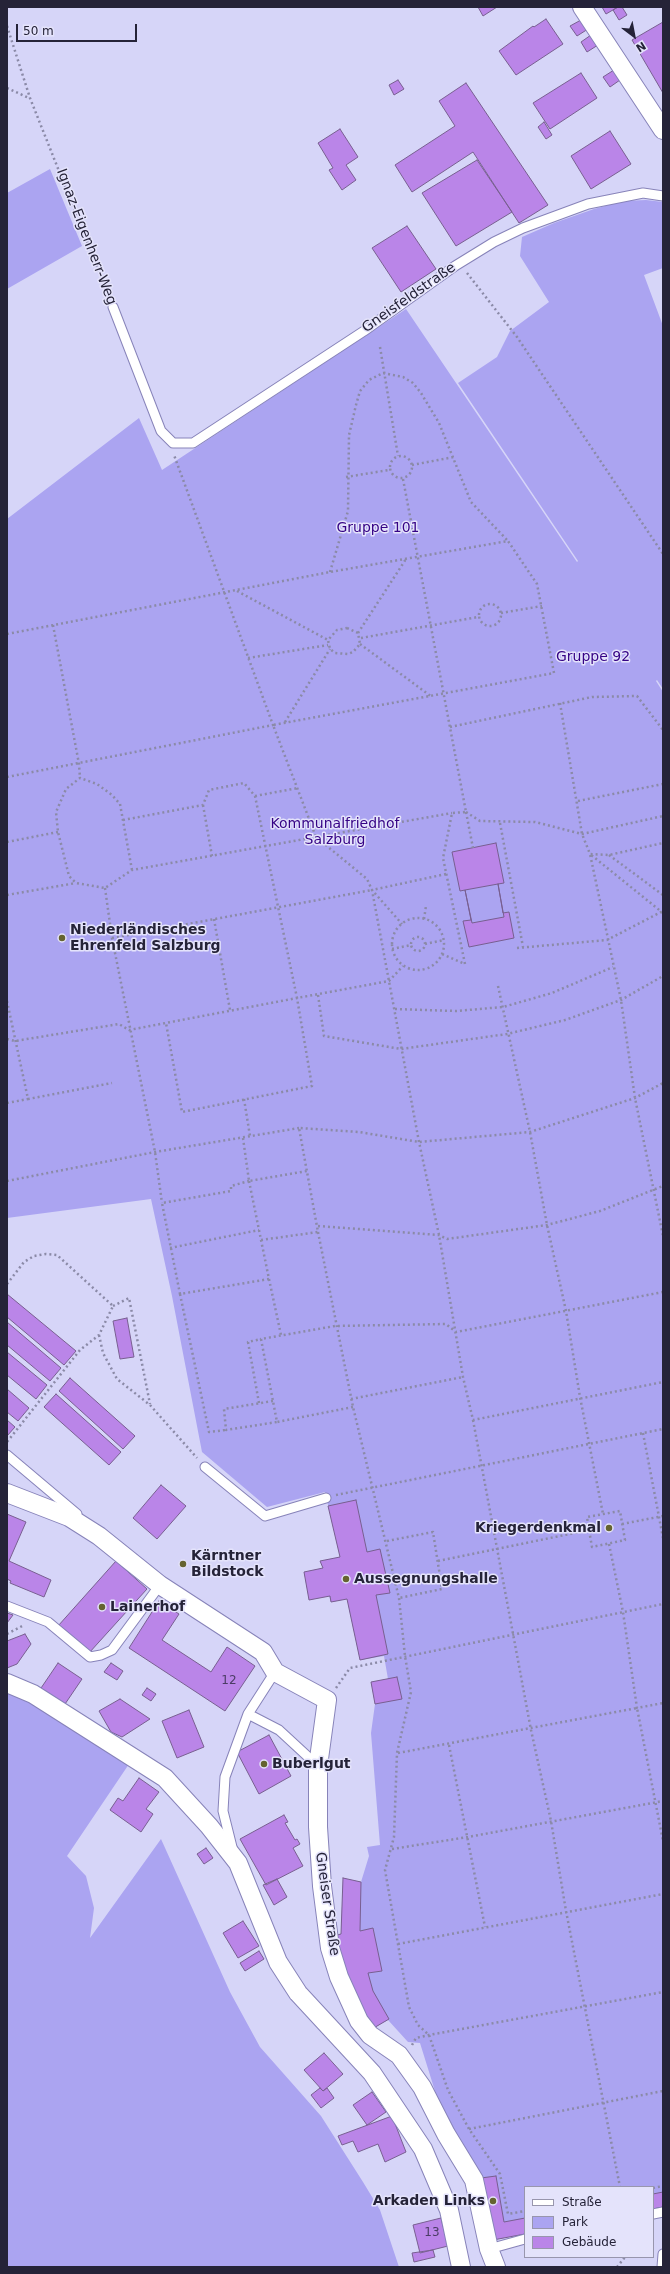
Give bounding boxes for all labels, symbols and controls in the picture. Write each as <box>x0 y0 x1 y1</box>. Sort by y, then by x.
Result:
scale bar <box>18 16 139 42</box>
north arrow <box>614 16 654 56</box>
text: 50 m <box>23 24 54 38</box>
text: N <box>633 39 648 55</box>
street label: Ignaz-Eigenherr-Weg <box>52 166 120 308</box>
street label: Gneisfeldstraße <box>359 259 459 337</box>
park label: Gruppe 101 <box>336 520 420 536</box>
park label: Gruppe 92 <box>556 649 630 665</box>
park label: Kommunalfriedhof Salzburg <box>271 816 399 848</box>
place label: Niederländisches Ehrenfeld Salzburg <box>70 922 221 954</box>
marker: Niederländisches Ehrenfeld Salzburg <box>57 933 67 943</box>
place label: Kriegerdenkmal <box>475 1520 601 1536</box>
marker: Kriegerdenkmal <box>604 1523 614 1533</box>
place label: Kärntner Bildstock <box>191 1548 264 1580</box>
marker: Kärntner Bildstock <box>178 1559 188 1569</box>
place label: Aussegnungshalle <box>354 1571 498 1587</box>
marker: Aussegnungshalle <box>341 1574 351 1584</box>
place label: Lainerhof <box>110 1599 185 1615</box>
marker: Lainerhof <box>97 1602 107 1612</box>
house number: 12 <box>221 1674 237 1688</box>
place label: Buberlgut <box>272 1756 351 1772</box>
marker: Buberlgut <box>259 1759 269 1769</box>
street label: Gneiser Straße <box>311 1851 343 1957</box>
legend <box>524 2186 654 2258</box>
place label: Arkaden Links <box>373 2193 485 2209</box>
text: Straße <box>562 2195 602 2209</box>
marker: Arkaden Links <box>488 2196 498 2206</box>
text: Park <box>562 2215 588 2229</box>
house number: 13 <box>424 2226 440 2240</box>
text: Gebäude <box>562 2235 616 2249</box>

